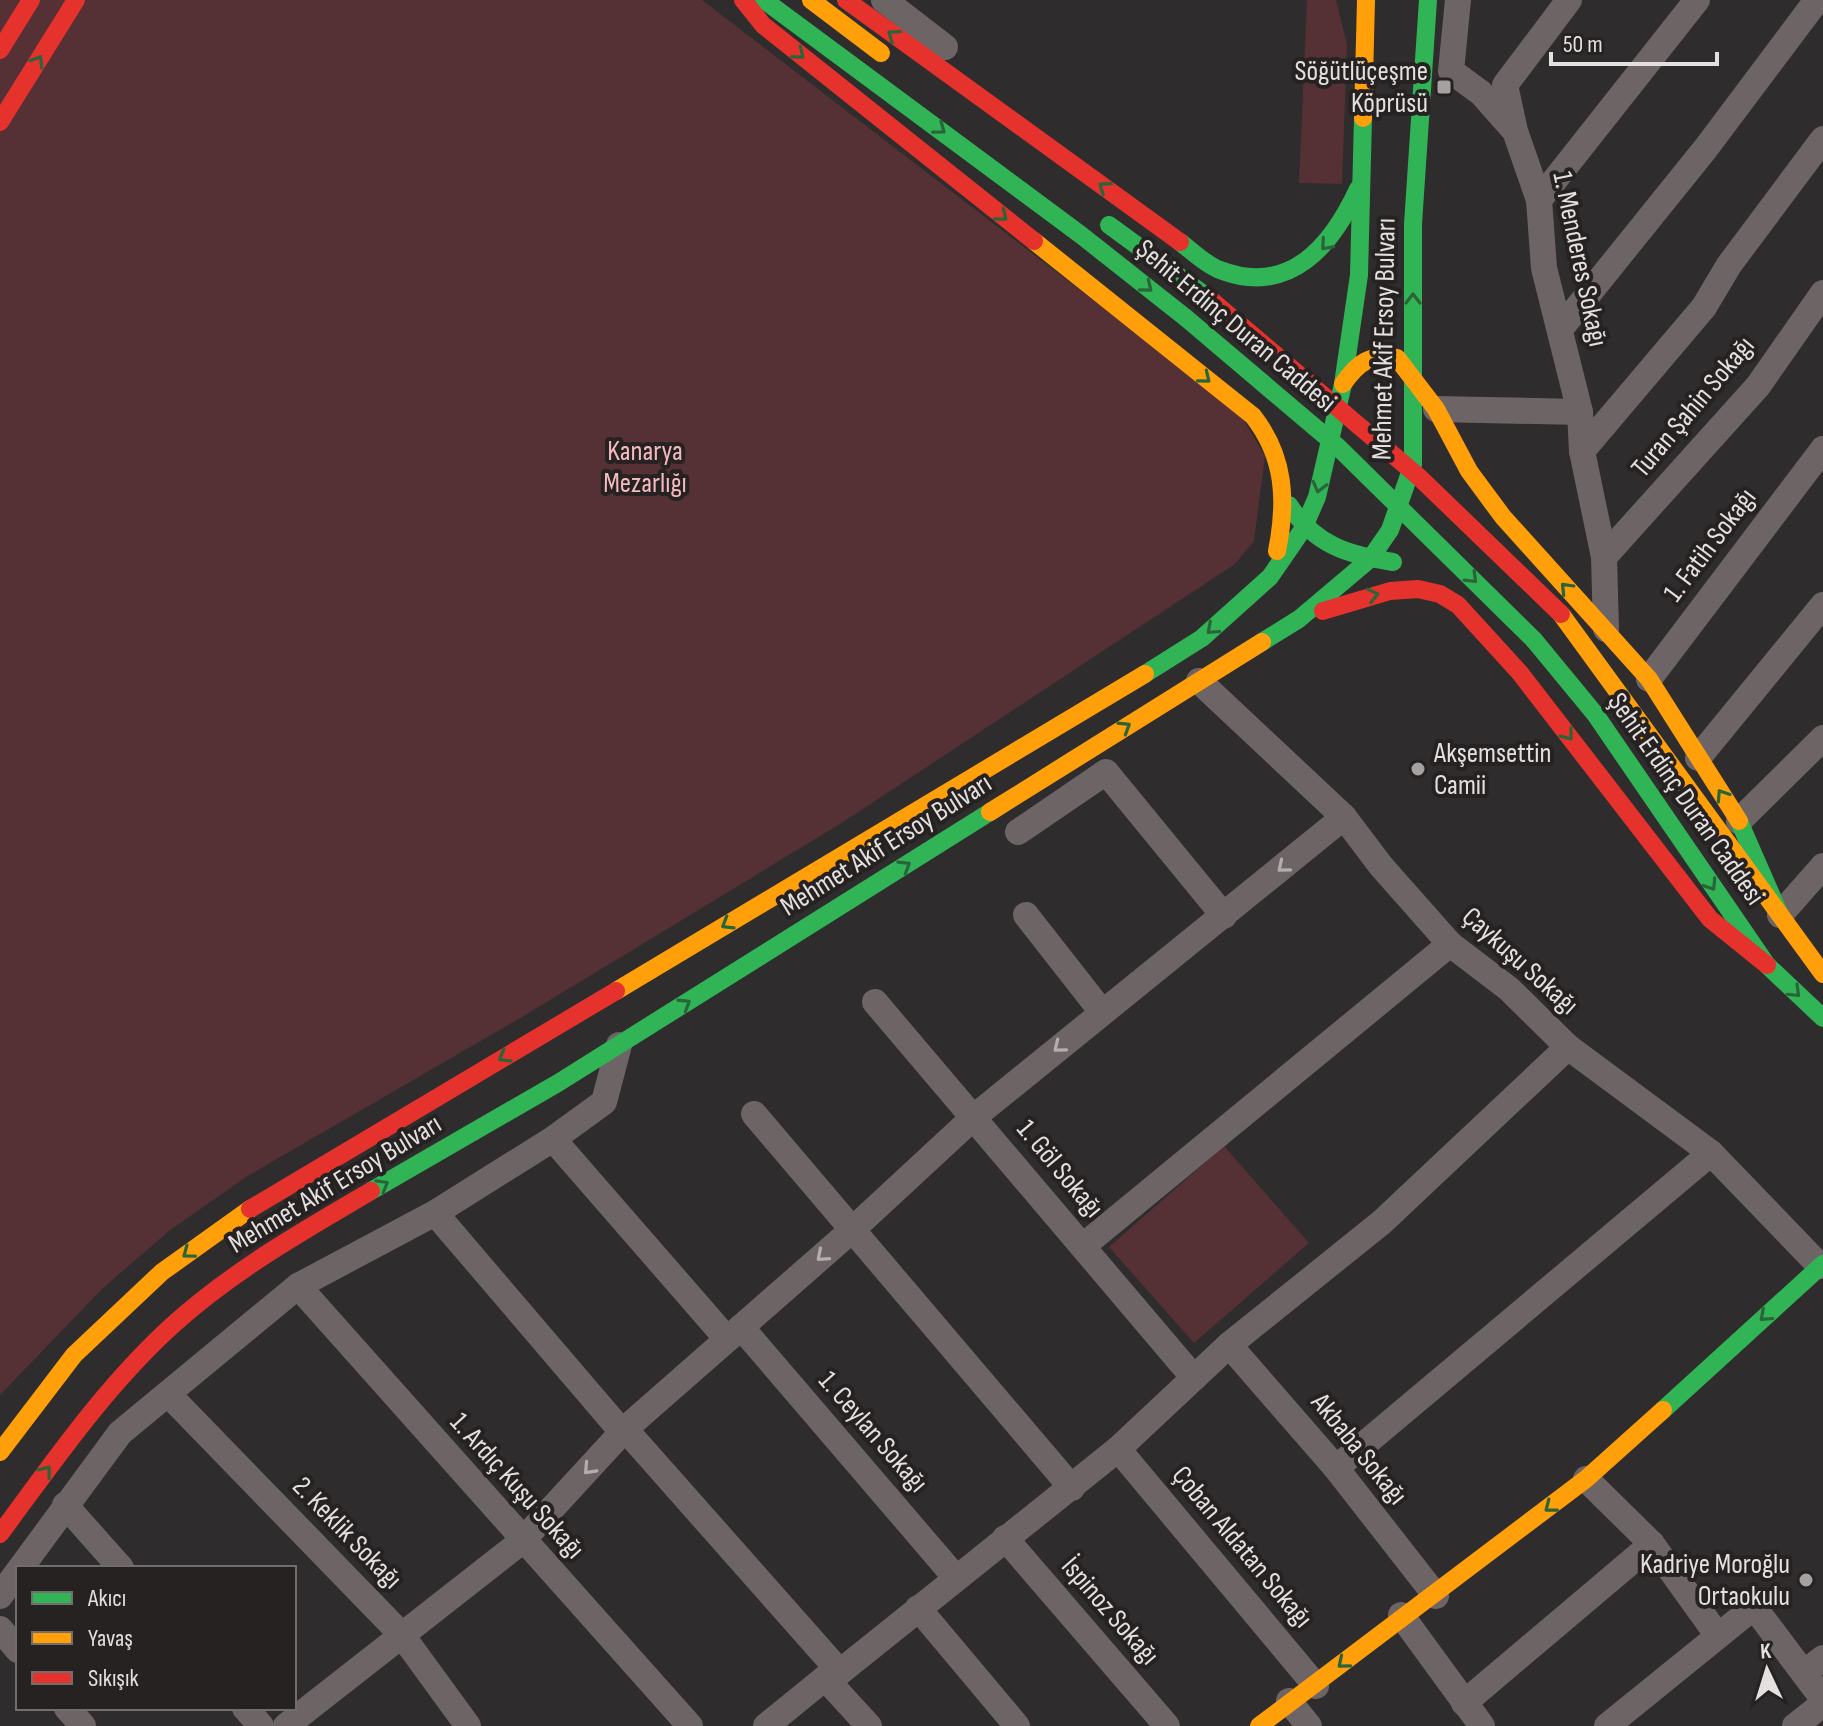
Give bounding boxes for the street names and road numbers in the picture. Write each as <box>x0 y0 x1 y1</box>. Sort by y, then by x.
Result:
street label: 1. Menderes Sokağı <box>1545 169 1615 349</box>
street label: Mehmet Akif Ersoy Bulvarı <box>1365 217 1403 461</box>
street label: Şehit Erdinç Duran Caddesi <box>1129 233 1343 419</box>
street label: Turan Şahin Sokağı <box>1625 330 1761 484</box>
street label: 1. Fatih Sokağı <box>1657 482 1763 608</box>
street label: Şehit Erdinç Duran Caddesi <box>1600 687 1772 911</box>
street label: Mehmet Akif Ersoy Bulvarı <box>774 767 998 923</box>
street label: Çaykuşu Sokağı <box>1455 900 1585 1022</box>
street label: Mehmet Akif Ersoy Bulvarı <box>223 1107 447 1261</box>
street label: 1. Göl Sokağı <box>1010 1114 1110 1224</box>
street label: 1. Ceylan Sokağı <box>812 1365 934 1499</box>
street label: Akbaba Sokağı <box>1303 1386 1414 1511</box>
street label: 1. Ardıç Kuşu Sokağı <box>443 1406 591 1566</box>
street label: Çoban Aldatan Sokağı <box>1165 1459 1319 1635</box>
street label: 2. Keklik Sokağı <box>285 1470 409 1596</box>
street label: İspinoz Sokağı <box>1054 1550 1166 1672</box>

